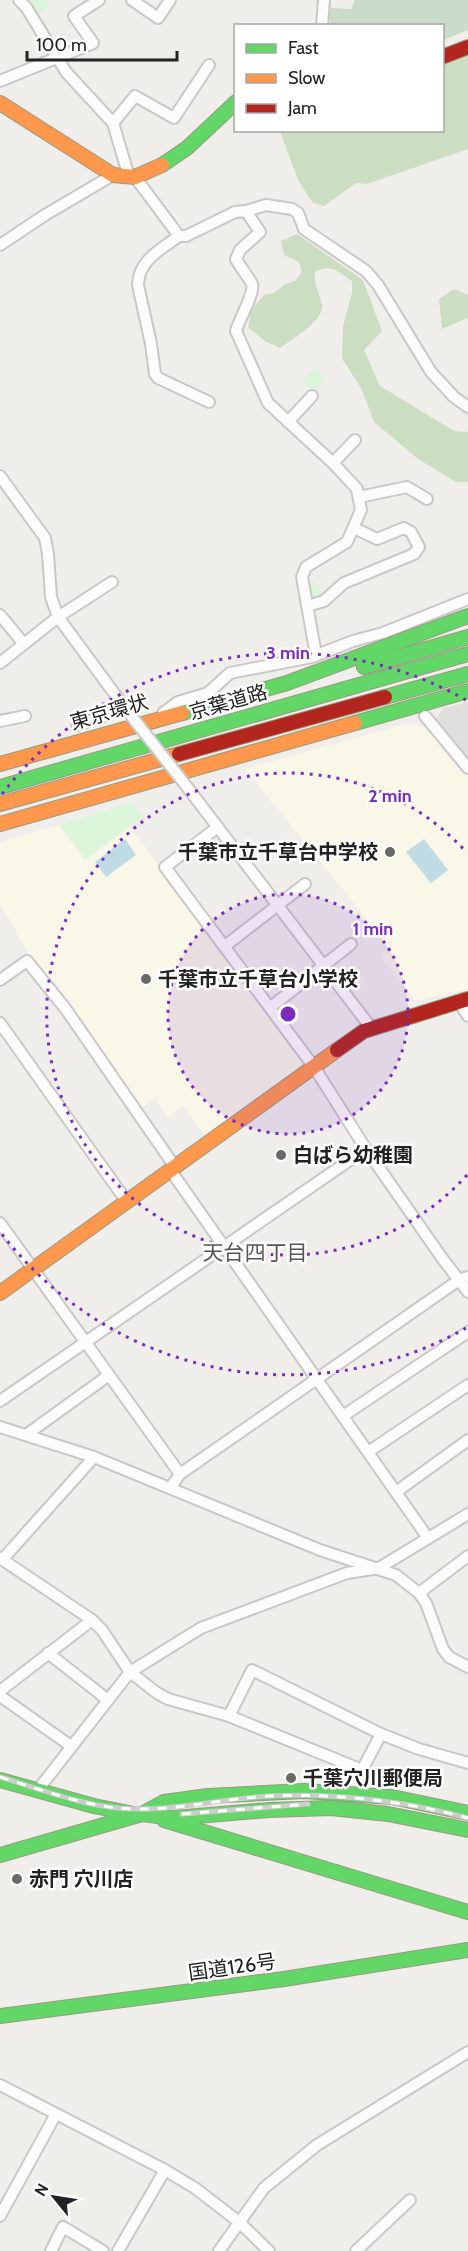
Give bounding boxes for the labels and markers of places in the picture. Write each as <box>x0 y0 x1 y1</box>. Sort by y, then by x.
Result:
place label: 千葉市立千草台中学校 <box>178 840 378 864</box>
marker: 千葉市立千草台中学校 <box>383 845 397 859</box>
place label: 千葉市立千草台小学校 <box>158 967 358 991</box>
marker: 千葉市立千草台小学校 <box>139 972 153 986</box>
centre of rings <box>278 1004 298 1024</box>
place label: 白ばら幼稚園 <box>293 1143 413 1167</box>
marker: 白ばら幼稚園 <box>274 1148 288 1162</box>
place label: 千葉穴川郵便局 <box>303 1766 443 1790</box>
marker: 千葉穴川郵便局 <box>284 1771 298 1785</box>
place label: 赤門 穴川店 <box>29 1867 134 1891</box>
marker: 赤門 穴川店 <box>10 1872 24 1886</box>

